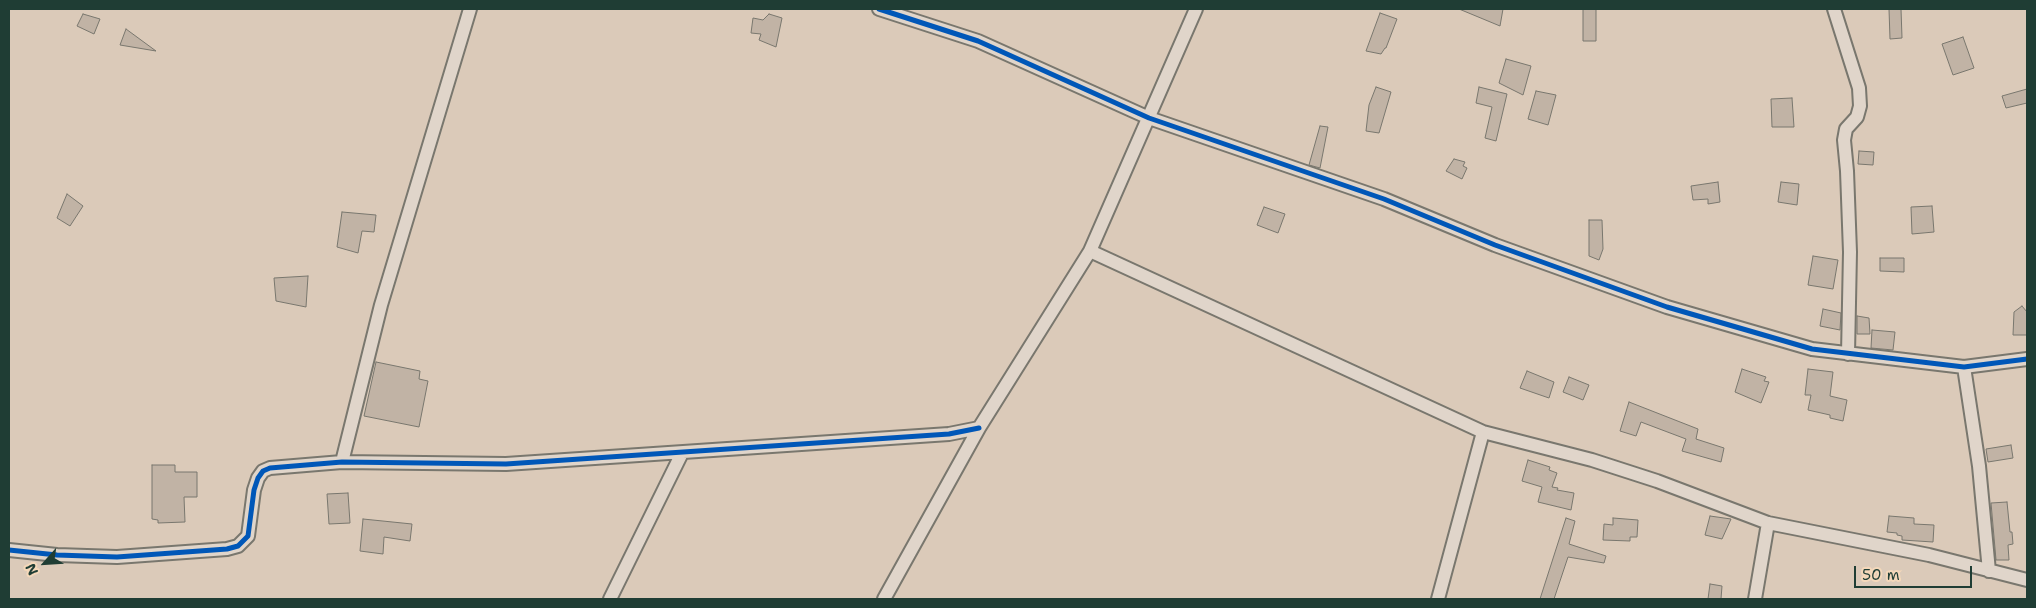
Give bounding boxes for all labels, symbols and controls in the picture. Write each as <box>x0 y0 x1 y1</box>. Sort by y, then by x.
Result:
north arrow <box>20 538 70 588</box>
scale bar <box>1856 556 1974 588</box>
text: N <box>21 561 42 579</box>
text: 50 m <box>1862 565 1900 585</box>

